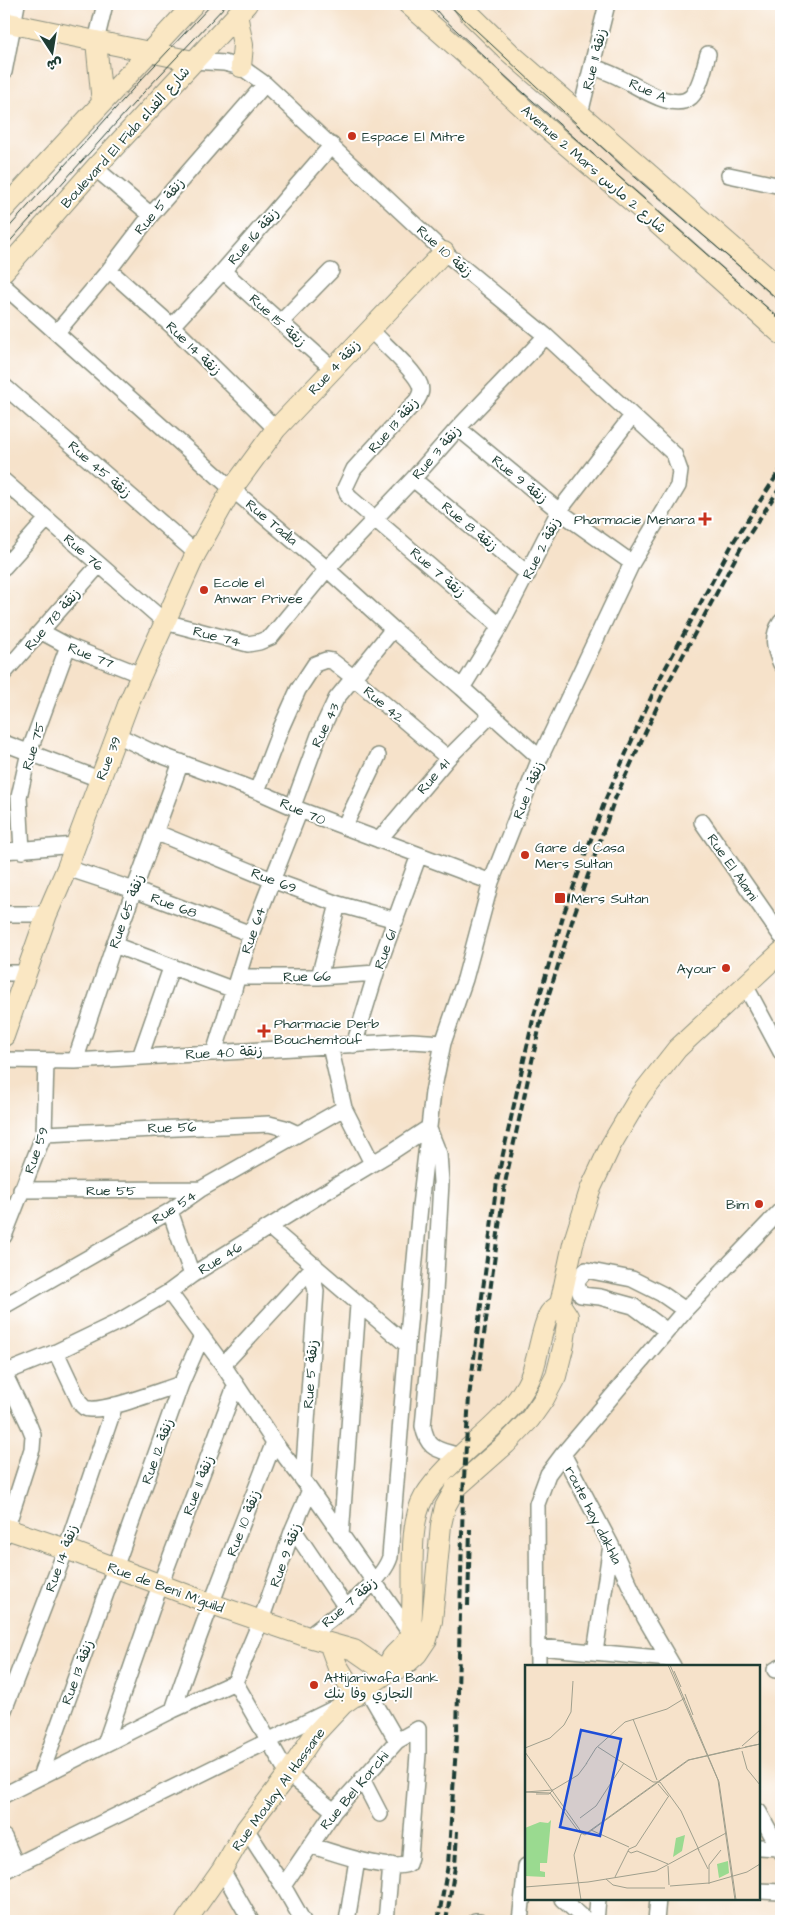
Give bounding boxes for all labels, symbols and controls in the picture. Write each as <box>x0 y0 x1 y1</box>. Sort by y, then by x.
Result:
street label: Rue 11 زنقة <box>578 27 612 92</box>
north arrow <box>28 28 78 78</box>
text: ش <box>45 52 64 75</box>
street label: Boulevard El Fida شارع الفداء <box>57 62 195 213</box>
street label: Rue A <box>626 74 670 108</box>
street label: Avenue 2 Mars شارع 2 مارس <box>516 101 670 238</box>
place label: Espace El Mitre <box>362 127 465 147</box>
marker: Espace El Mitre <box>346 130 358 142</box>
street label: Rue 5 زنقة <box>130 174 190 239</box>
street label: Rue 16 زنقة <box>223 204 284 269</box>
street label: Rue 10 زنقة <box>412 221 477 282</box>
street label: Rue 15 زنقة <box>244 290 310 352</box>
street label: Rue 14 زنقة <box>161 317 225 380</box>
street label: Rue 4 زنقة <box>304 336 365 399</box>
street label: Rue 13 زنقة <box>364 394 424 458</box>
street label: Rue 3 زنقة <box>408 421 466 484</box>
street label: Rue 45 زنقة <box>63 437 135 503</box>
street label: Rue 9 زنقة <box>487 451 552 509</box>
street label: Rue Tadla <box>241 495 302 551</box>
street label: Rue 8 زنقة <box>437 497 502 556</box>
place label: Pharmacie Menara <box>574 510 695 530</box>
marker: Pharmacie Menara <box>699 513 711 525</box>
street label: Rue 2 زنقة <box>518 514 566 583</box>
street label: Rue 76 <box>59 530 108 576</box>
street label: Rue 7 زنقة <box>405 543 469 602</box>
place label: Ecole el Anwar Privee <box>214 573 303 609</box>
street label: Rue 78 زنقة <box>20 584 85 655</box>
marker: Ecole el Anwar Privee <box>198 584 210 596</box>
street label: Rue 74 <box>191 621 243 653</box>
street label: Rue 77 <box>65 638 117 674</box>
street label: Rue 42 <box>359 682 408 728</box>
street label: Rue 43 <box>307 700 345 751</box>
street label: Rue 75 <box>17 720 51 773</box>
street label: Rue 39 <box>91 734 127 783</box>
street label: Rue 41 <box>413 754 455 799</box>
street label: Rue 1 زنقة <box>508 759 550 822</box>
street label: Rue 70 <box>277 793 329 831</box>
street label: Rue El Alami <box>702 830 763 905</box>
place label: Gare de Casa Mers Sultan <box>535 838 624 874</box>
marker: Gare de Casa Mers Sultan <box>519 849 531 861</box>
street label: Rue 69 <box>248 863 299 899</box>
street label: Rue 65 زنقة <box>104 871 150 951</box>
street label: Rue 68 <box>148 888 200 924</box>
place label: Mers Sultan <box>571 889 649 909</box>
marker: Mers Sultan <box>553 891 567 905</box>
street label: Rue 64 <box>237 904 271 957</box>
street label: Rue 61 <box>370 927 402 972</box>
place label: Ayour <box>677 959 716 979</box>
marker: Ayour <box>720 962 732 974</box>
street label: Rue 66 <box>283 967 331 987</box>
place label: Pharmacie Derb Bouchemtouf <box>274 1014 379 1050</box>
marker: Pharmacie Derb Bouchemtouf <box>258 1025 270 1037</box>
street label: Rue 40 زنقة <box>185 1041 263 1065</box>
street label: Rue 56 <box>147 1117 197 1139</box>
street label: Rue 59 <box>20 1124 54 1176</box>
street label: Rue 55 <box>86 1181 136 1201</box>
street label: Rue 54 <box>148 1186 201 1230</box>
place label: Bim <box>726 1195 749 1215</box>
marker: Bim <box>753 1198 765 1210</box>
street label: Rue 46 <box>195 1237 247 1280</box>
street label: Rue 5 زنقة <box>299 1339 323 1409</box>
street label: Rue 12 زنقة <box>137 1416 179 1487</box>
street label: Rue 11 زنقة <box>178 1453 219 1518</box>
street label: route hay dakhla <box>560 1463 627 1568</box>
street label: Rue 10 زنقة <box>222 1487 266 1559</box>
street label: Rue 9 زنقة <box>265 1521 307 1590</box>
street label: Rue 14 زنقة <box>41 1522 83 1595</box>
street label: Rue de Beni M'guild <box>105 1558 227 1618</box>
street label: Rue 7 زنقة <box>318 1573 382 1632</box>
street label: Rue 13 زنقة <box>57 1637 99 1708</box>
inset map <box>525 1665 760 1900</box>
place label: Attijariwafa Bank التجاري وفا بنك <box>324 1668 438 1704</box>
marker: Attijariwafa Bank التجاري وفا بنك <box>308 1679 320 1691</box>
street label: Rue Moulay Al Hassane <box>227 1724 331 1855</box>
street label: Rue Bel Korchi <box>316 1747 394 1834</box>

